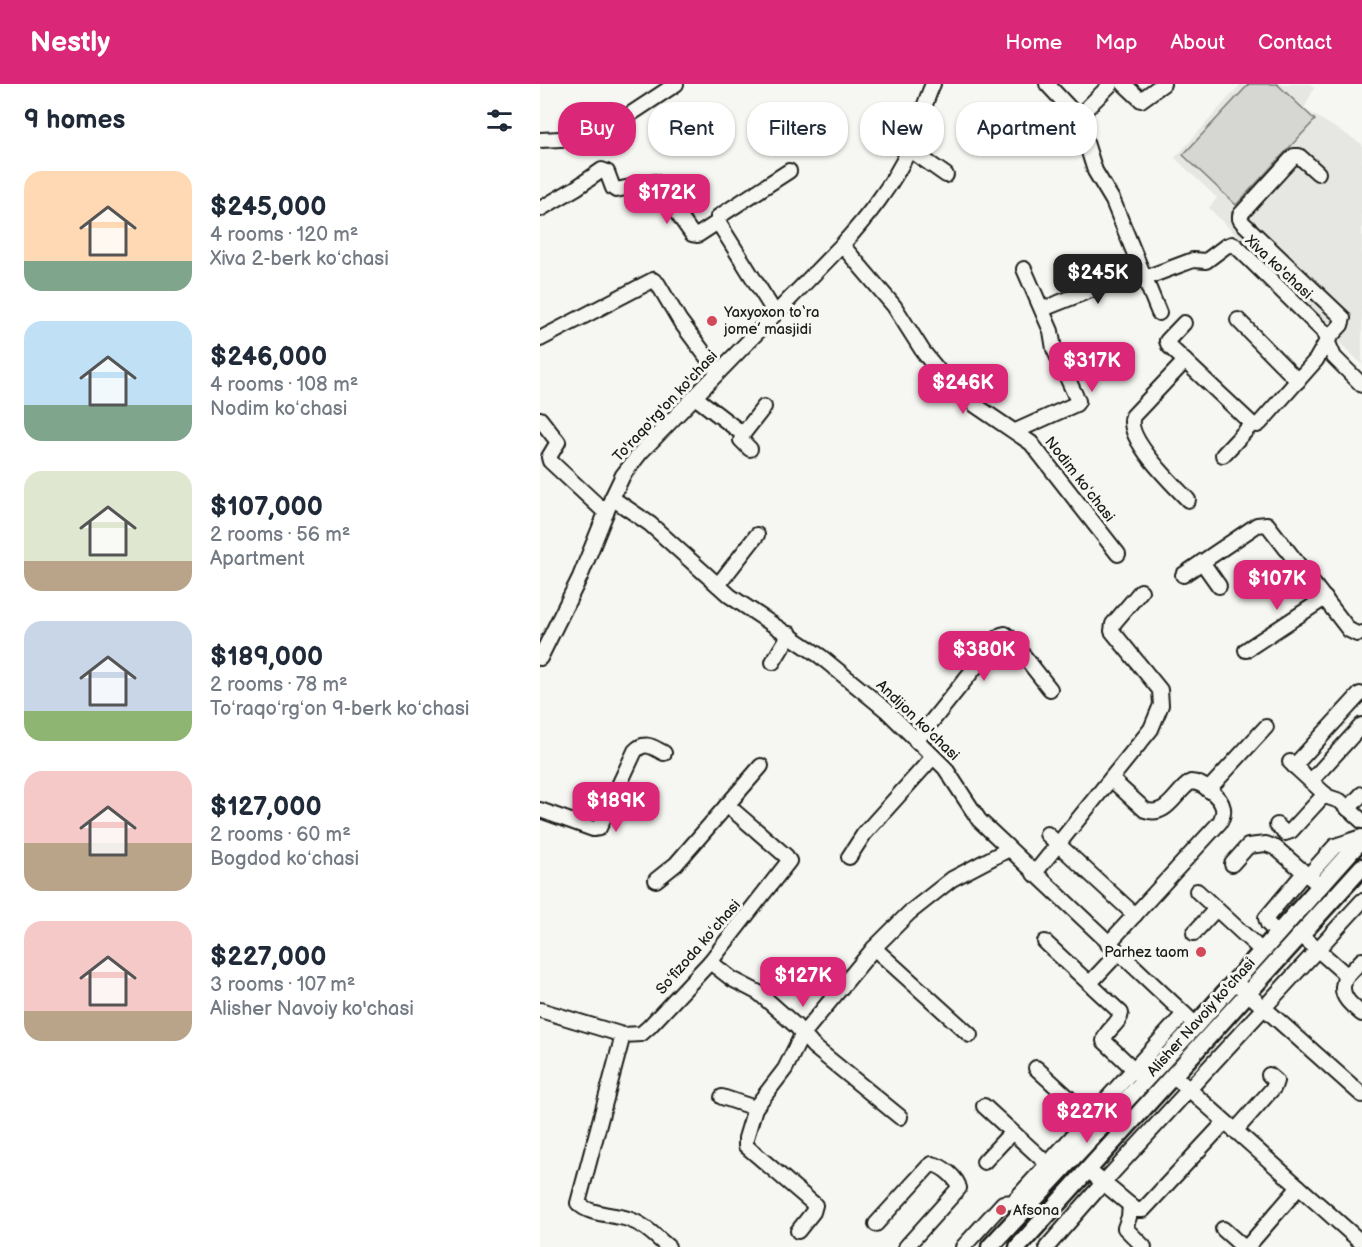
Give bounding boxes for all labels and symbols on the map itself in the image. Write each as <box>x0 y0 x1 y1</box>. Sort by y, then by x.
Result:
pin: $172K <box>625 174 709 225</box>
street label: Xiva ko'chasi <box>1240 231 1316 303</box>
pin: $245K <box>1056 254 1140 305</box>
place label: Yaxyoxon to‘ra jome’ masjidi <box>723 303 819 339</box>
marker: Yaxyoxon to‘ra jome’ masjidi <box>705 314 719 328</box>
pin: $317K <box>1050 342 1134 393</box>
street label: To'raqo'rg'on ko'chasi <box>609 347 722 466</box>
pin: $246K <box>921 364 1005 415</box>
street label: Nodim koʻchasi <box>1040 433 1119 526</box>
pin: $107K <box>1235 560 1319 611</box>
pin: $380K <box>942 631 1026 682</box>
street label: Andijon ko'chasi <box>872 676 963 765</box>
pin: $189K <box>574 782 658 833</box>
street label: Soʻfizoda koʻchasi <box>652 896 745 999</box>
place label: Parhez taom <box>1104 943 1189 962</box>
marker: Parhez taom <box>1194 945 1208 959</box>
street label: Alisher Navoiy ko'chasi <box>1143 954 1260 1081</box>
pin: $127K <box>761 957 845 1008</box>
pin: $227K <box>1045 1093 1129 1144</box>
place label: Afsona <box>1013 1201 1059 1220</box>
marker: Afsona <box>994 1203 1008 1217</box>

